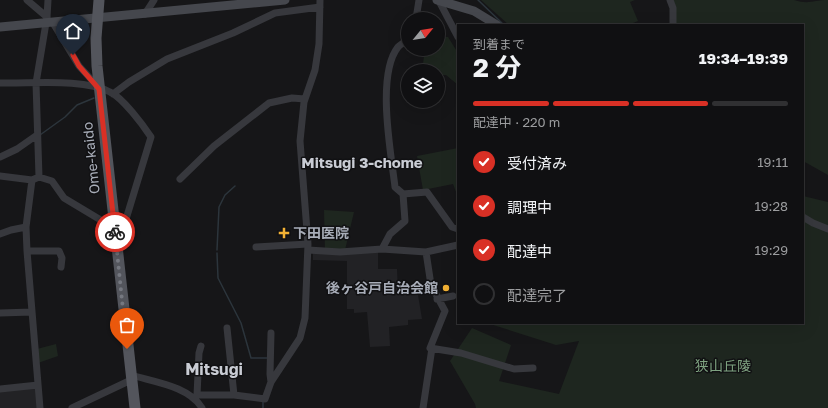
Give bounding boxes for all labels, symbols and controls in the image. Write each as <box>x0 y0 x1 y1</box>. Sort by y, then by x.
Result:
north arrow <box>401 12 445 56</box>
map controls <box>401 12 445 108</box>
pin <box>56 14 90 55</box>
icon: home <box>62 20 84 42</box>
text: 到着まで <box>473 36 525 52</box>
text: 19:34–19:39 <box>699 49 788 67</box>
text: 2 分 <box>473 52 521 83</box>
button: layers <box>401 64 445 108</box>
text: 配達中 · 220 m <box>473 114 560 130</box>
street label: Ome-kaido <box>78 121 103 195</box>
icon: check <box>473 151 495 173</box>
district label: Mitsugi 3-chome <box>301 153 423 171</box>
text: 受付済み <box>507 154 567 172</box>
text: 19:11 <box>757 154 788 170</box>
icon: check <box>473 195 495 217</box>
text: 調理中 <box>507 198 552 216</box>
text: 19:28 <box>754 198 788 214</box>
courier <box>95 212 135 252</box>
icon: bike <box>104 221 126 243</box>
place label: 下田医院 <box>293 224 349 241</box>
marker: 下田医院 <box>278 227 290 239</box>
icon: check <box>473 239 495 261</box>
text: 配達中 <box>507 242 552 260</box>
text: 19:29 <box>755 242 788 258</box>
place label: 後ヶ谷戸自治会館 <box>326 279 438 296</box>
marker: 後ヶ谷戸自治会館 <box>441 283 451 293</box>
text: 配達完了 <box>507 286 567 304</box>
pin <box>110 308 144 349</box>
icon: bag <box>116 314 138 336</box>
park label: 狭山丘陵 <box>695 357 751 374</box>
district label: Mitsugi <box>185 359 243 379</box>

